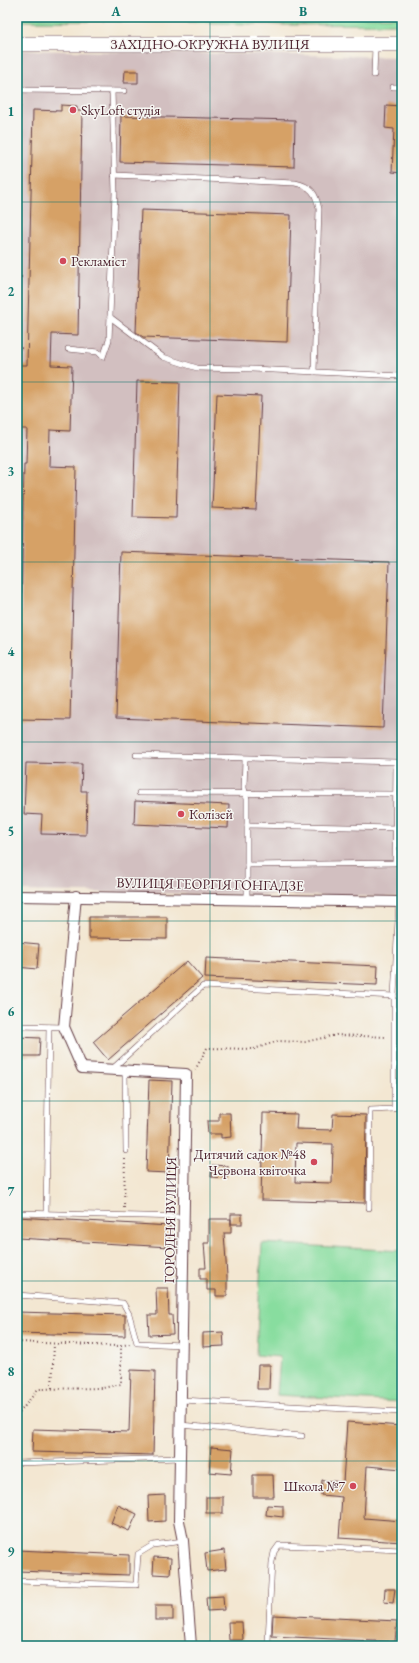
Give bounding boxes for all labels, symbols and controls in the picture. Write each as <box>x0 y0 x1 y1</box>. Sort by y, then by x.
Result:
text: A <box>110 3 121 20</box>
text: B <box>299 3 307 20</box>
street label: ЗАХІДНО-ОКРУЖНА ВУЛИЦЯ <box>111 35 310 53</box>
place label: SkyLoft студія <box>81 101 160 119</box>
text: 1 <box>8 103 15 120</box>
marker: SkyLoft студія <box>68 105 78 115</box>
place label: Рекламіст <box>71 252 126 270</box>
marker: Рекламіст <box>58 256 68 266</box>
text: 2 <box>8 283 15 300</box>
text: 3 <box>8 463 15 480</box>
text: 4 <box>8 643 15 660</box>
place label: Колізей <box>189 805 234 823</box>
marker: Колізей <box>176 809 186 819</box>
text: 5 <box>8 823 14 840</box>
street label: ВУЛИЦЯ ГЕОРГІЯ ГОНГАДЗЕ <box>116 873 304 895</box>
text: 6 <box>8 1003 15 1020</box>
place label: Дитячий садок №48 Червона квіточка <box>194 1145 306 1179</box>
street label: ГОРОДНЯ ВУЛИЦЯ <box>160 1156 180 1283</box>
marker: Дитячий садок №48 Червона квіточка <box>309 1157 319 1167</box>
text: 7 <box>8 1183 15 1200</box>
text: 8 <box>8 1363 15 1380</box>
place label: Школа №7 <box>284 1477 345 1495</box>
marker: Школа №7 <box>348 1481 358 1491</box>
text: 9 <box>8 1543 15 1560</box>

